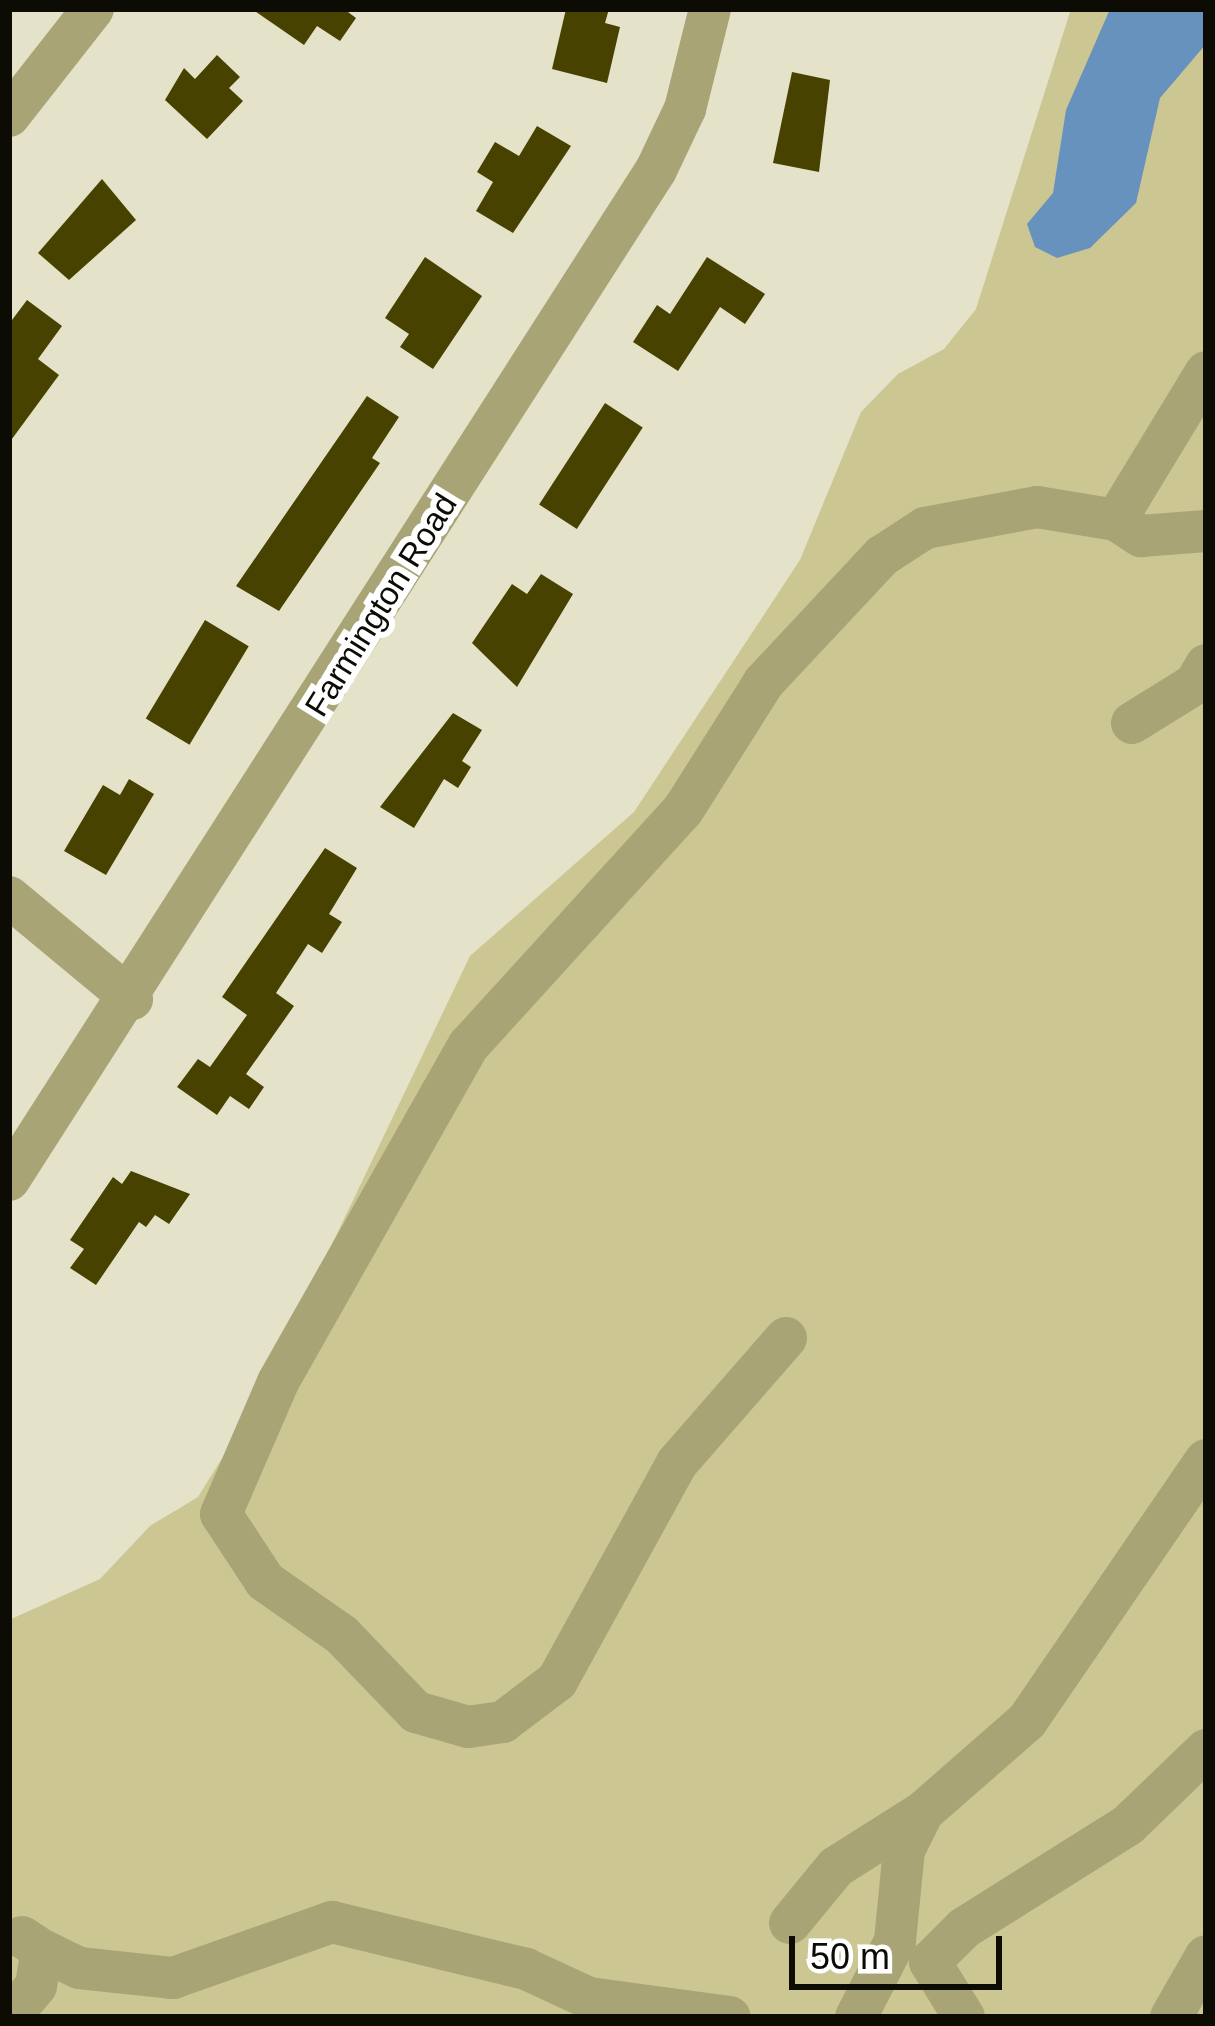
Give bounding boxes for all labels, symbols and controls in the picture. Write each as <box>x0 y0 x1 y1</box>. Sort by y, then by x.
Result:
street label: Farmington Road <box>297 486 465 724</box>
scale bar <box>795 1912 1008 1986</box>
text: 50 m <box>810 1936 890 1977</box>

